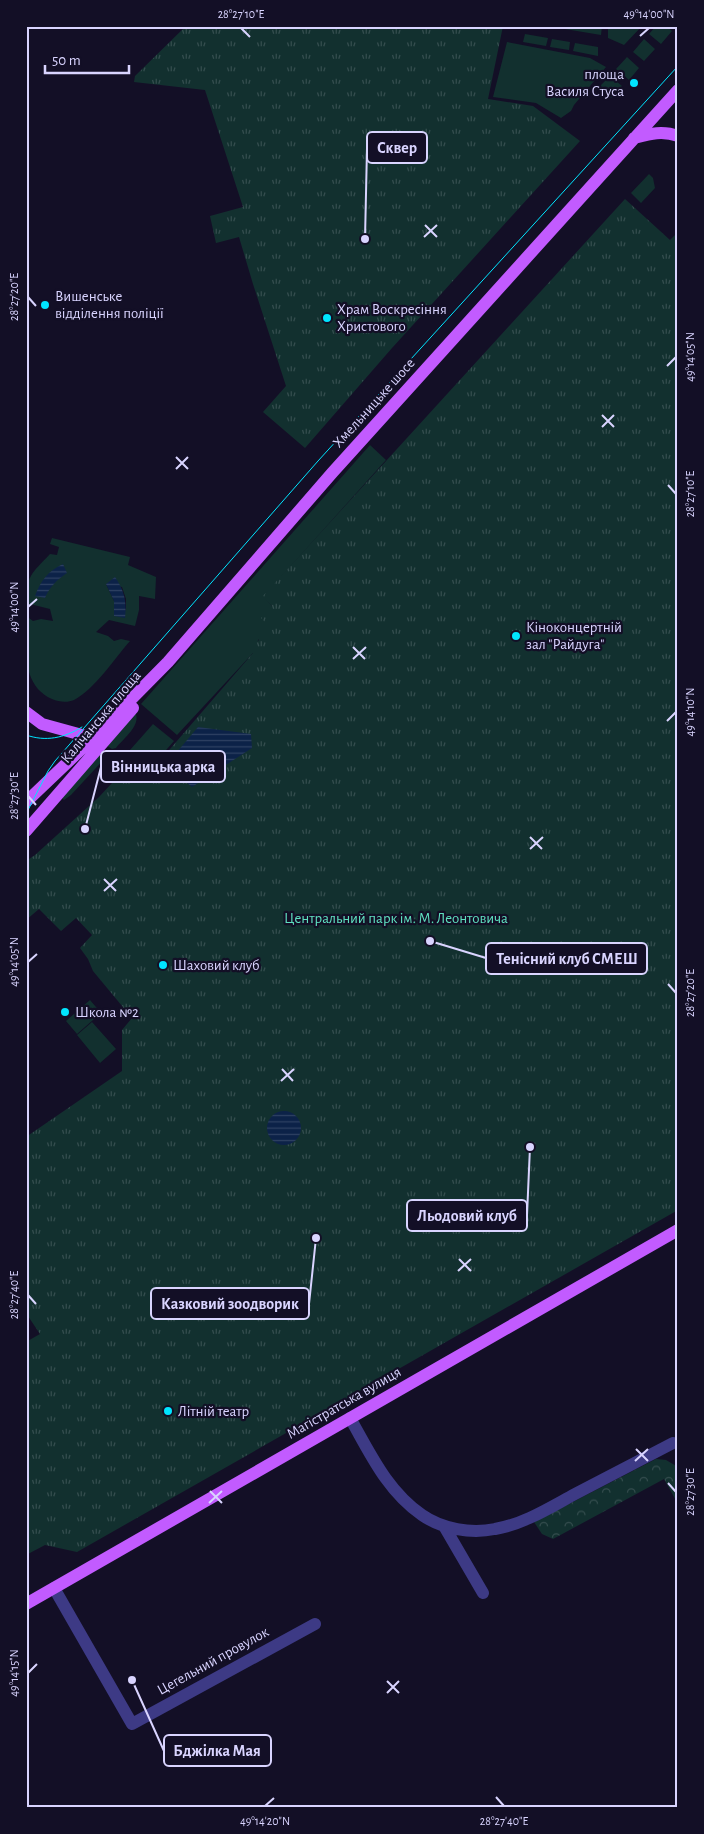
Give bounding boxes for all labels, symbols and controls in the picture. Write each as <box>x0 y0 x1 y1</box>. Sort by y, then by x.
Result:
text: 28°27'10"E <box>218 8 265 20</box>
text: 49°14'00"N <box>623 8 675 20</box>
scale bar <box>45 42 129 74</box>
text: 50 m <box>52 53 81 68</box>
place label: площа Василя Стуса <box>546 67 624 99</box>
marker: площа Василя Стуса <box>628 77 640 89</box>
callout: Сквер <box>367 132 427 163</box>
text: Сквер <box>377 140 417 156</box>
text: 28°27'20"E <box>8 273 20 321</box>
place label: Вишенське відділення поліції <box>55 289 164 321</box>
marker: Вишенське відділення поліції <box>39 299 51 311</box>
place label: Храм Воскресіння Христового <box>337 302 447 334</box>
marker: Храм Воскресіння Христового <box>321 312 333 324</box>
text: 49°14'05"N <box>684 332 696 382</box>
street label: Хмельницьке шосе <box>330 355 418 451</box>
text: 28°27'10"E <box>684 470 696 517</box>
text: 49°14'00"N <box>8 581 20 633</box>
place label: Кіноконцертній зал "Райдуга" <box>526 620 622 652</box>
marker: Кіноконцертній зал "Райдуга" <box>510 630 522 642</box>
street label: Калічанська площа <box>58 668 144 766</box>
text: 49°14'10"N <box>684 688 696 736</box>
callout: Вінницька арка <box>101 751 225 782</box>
text: Вінницька арка <box>111 759 216 775</box>
text: 28°27'30"E <box>8 772 20 820</box>
park label: Центральний парк ім. М. Леонтовича <box>284 911 508 926</box>
text: 49°14'05"N <box>8 937 20 987</box>
callout: Тенісний клуб СМЕШ <box>486 943 647 974</box>
text: Тенісний клуб СМЕШ <box>496 951 638 968</box>
place label: Шаховий клуб <box>173 958 260 973</box>
marker: Шаховий клуб <box>157 959 169 971</box>
text: 28°27'20"E <box>684 969 696 1017</box>
place label: Школа №2 <box>75 1005 139 1020</box>
marker: Школа №2 <box>59 1006 71 1018</box>
callout: Льодовий клуб <box>407 1200 527 1231</box>
text: Льодовий клуб <box>417 1208 517 1225</box>
text: 28°27'40"E <box>8 1271 20 1319</box>
callout: Казковий зоодворик <box>151 1288 309 1319</box>
text: Казковий зоодворик <box>161 1296 299 1312</box>
street label: Магістратська вулиця <box>284 1364 404 1442</box>
place label: Літній театр <box>178 1404 250 1419</box>
marker: Літній театр <box>162 1405 174 1417</box>
text: 28°27'30"E <box>684 1468 696 1516</box>
street label: Цегельний провулок <box>155 1624 271 1698</box>
text: 49°14'15"N <box>8 1649 20 1697</box>
callout: Бджілка Мая <box>164 1735 271 1766</box>
text: Бджілка Мая <box>173 1743 261 1759</box>
text: 49°14'20"N <box>240 1815 290 1827</box>
text: 28°27'40"E <box>480 1815 528 1827</box>

